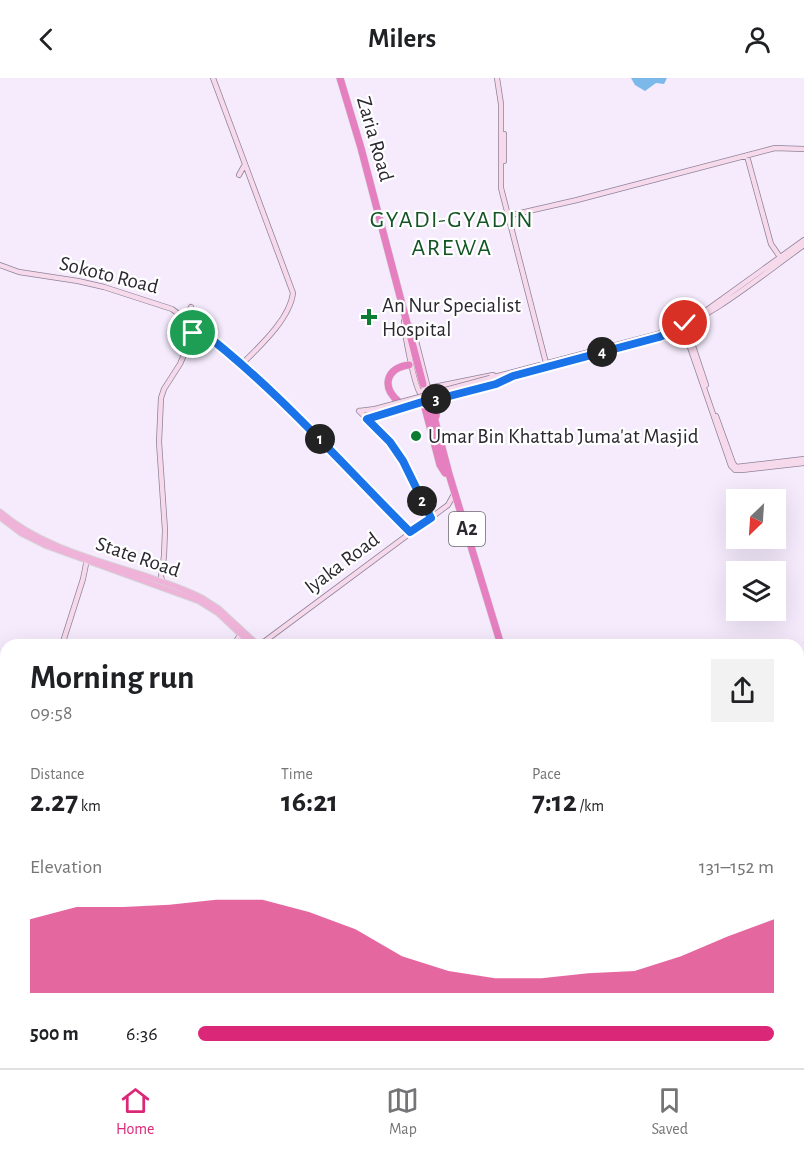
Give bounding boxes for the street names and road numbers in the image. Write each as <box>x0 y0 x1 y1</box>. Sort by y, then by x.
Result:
street label: Zaria Road <box>353 94 397 184</box>
street label: Sokoto Road <box>57 253 161 297</box>
road number: A2 <box>449 512 485 546</box>
street label: Iyaka Road <box>301 528 383 598</box>
street label: State Road <box>93 533 183 581</box>

